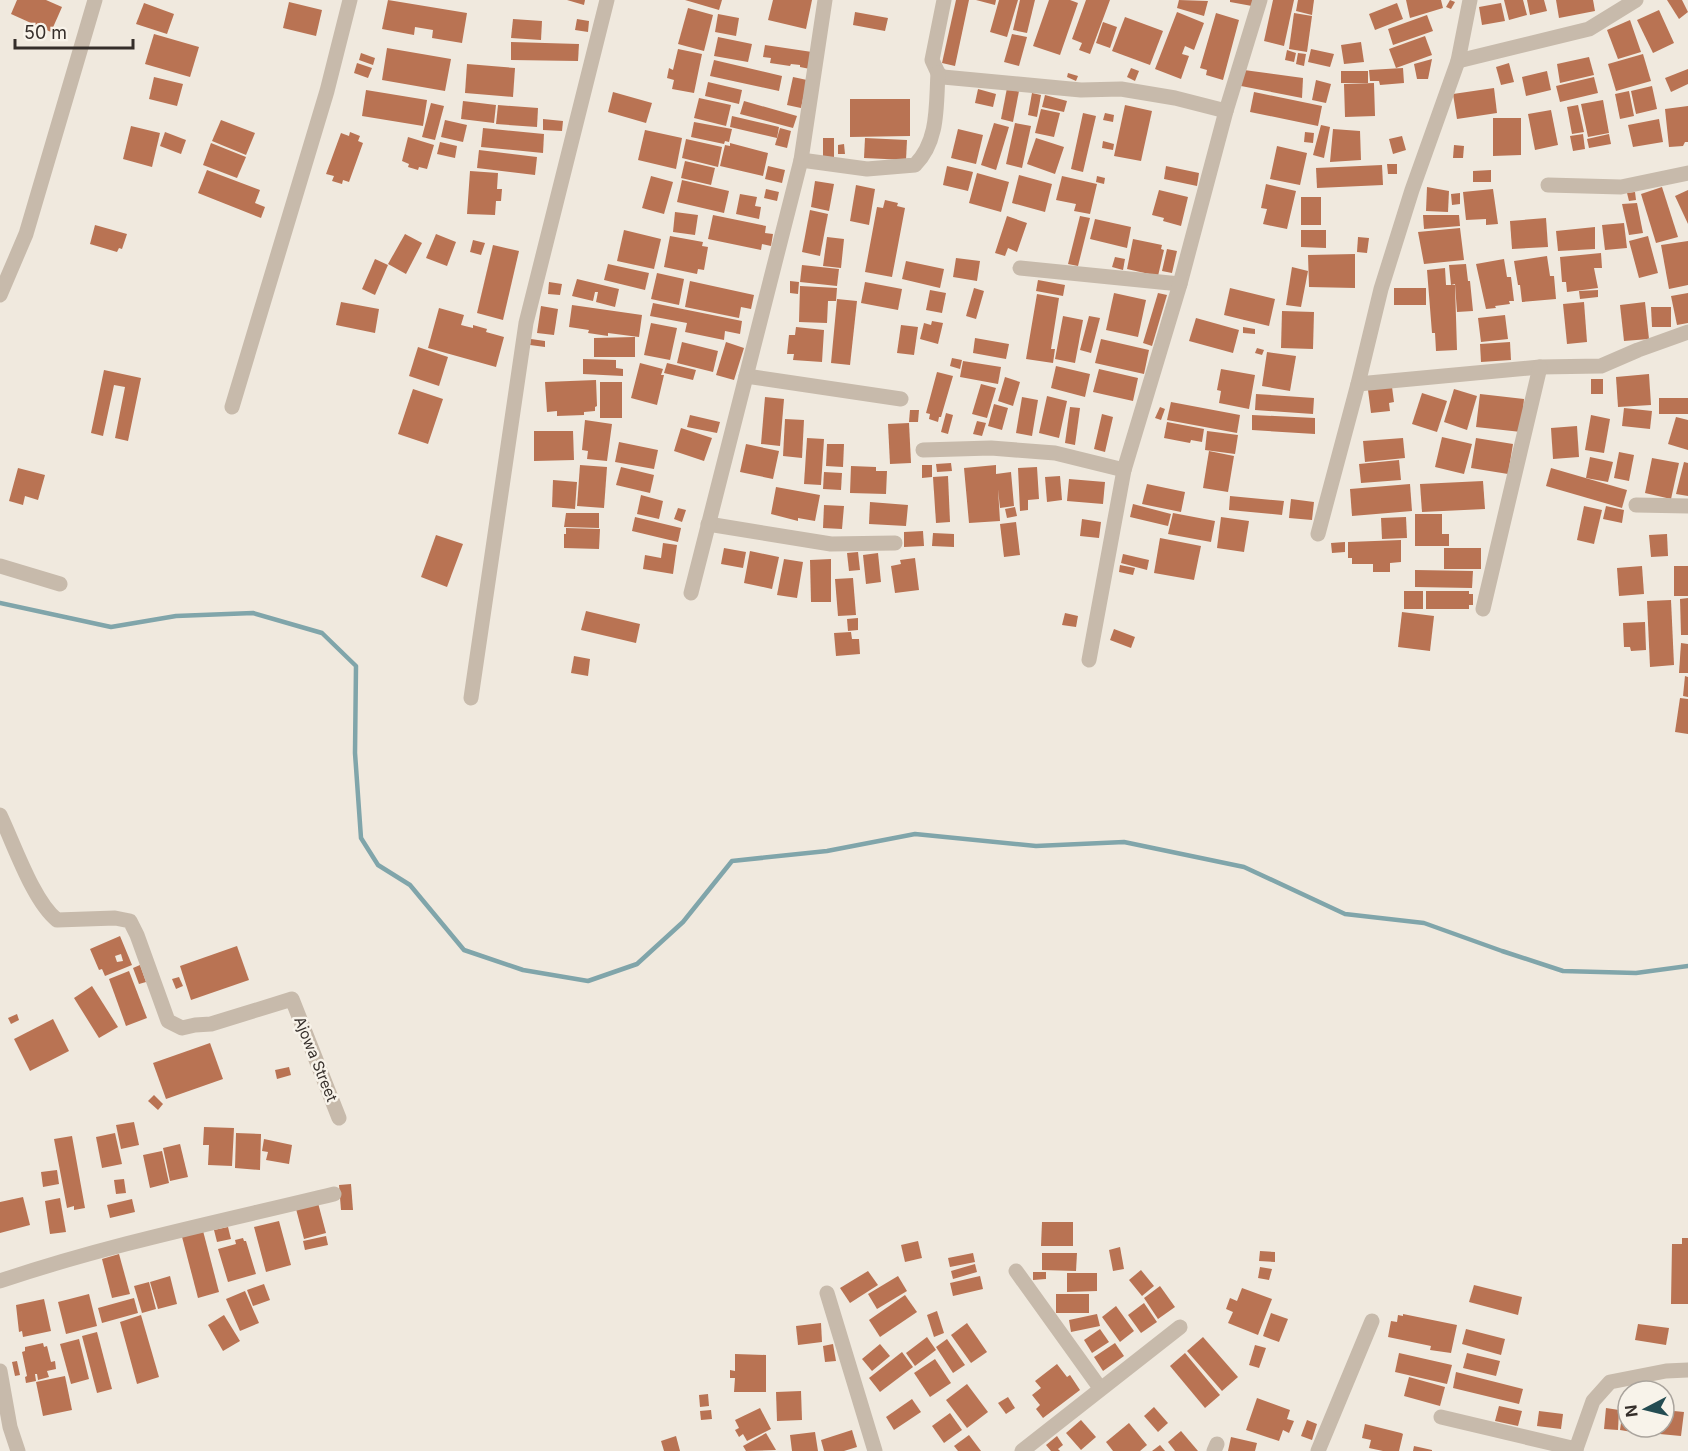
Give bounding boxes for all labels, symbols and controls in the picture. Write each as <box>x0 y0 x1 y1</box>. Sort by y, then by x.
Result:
scale bar <box>15 12 134 50</box>
text: 50 m <box>24 22 67 43</box>
street label: Ajowa Street <box>290 1014 342 1104</box>
north arrow <box>1616 1379 1676 1439</box>
text: N <box>1620 1404 1642 1418</box>

